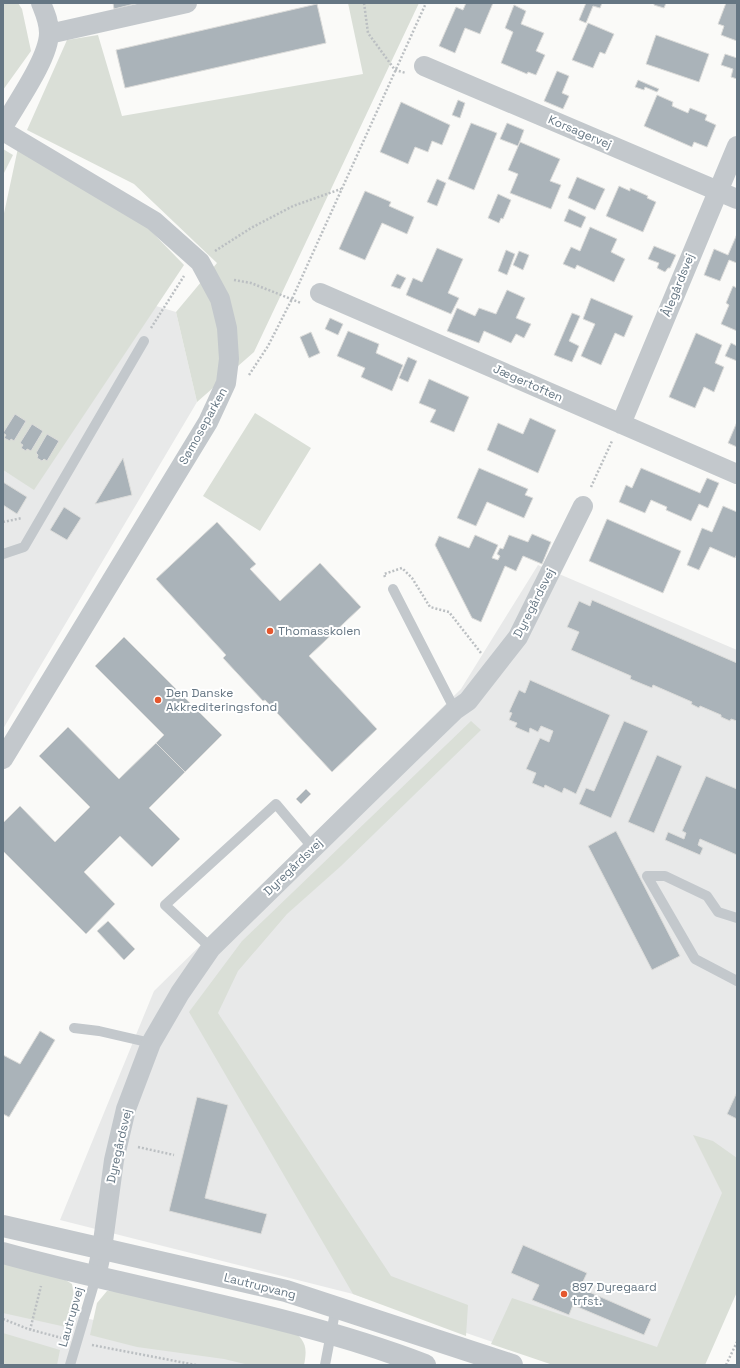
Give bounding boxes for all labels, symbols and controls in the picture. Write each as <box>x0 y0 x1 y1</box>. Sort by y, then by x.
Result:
street label: Korsagervej <box>546 111 614 153</box>
street label: Ålegårdsvej <box>658 251 698 319</box>
street label: Jægertoften <box>491 361 565 405</box>
street label: Sømoseparken <box>175 385 231 467</box>
street label: Dyregårdsvej <box>510 566 558 640</box>
place label: Thomasskolen <box>278 623 361 639</box>
marker: Thomasskolen <box>265 626 275 636</box>
place label: Den Danske Akkrediteringsfond <box>166 685 277 715</box>
marker: Den Danske Akkrediteringsfond <box>153 695 163 705</box>
street label: Dyregårdsvej <box>260 835 326 899</box>
street label: Dyregårdsvej <box>103 1107 135 1185</box>
street label: Lautrupvang <box>222 1269 298 1303</box>
place label: 897 Dyregaard trfst. <box>572 1279 657 1309</box>
street label: Lautrupvej <box>55 1285 87 1349</box>
marker: 897 Dyregaard trfst. <box>559 1289 569 1299</box>

